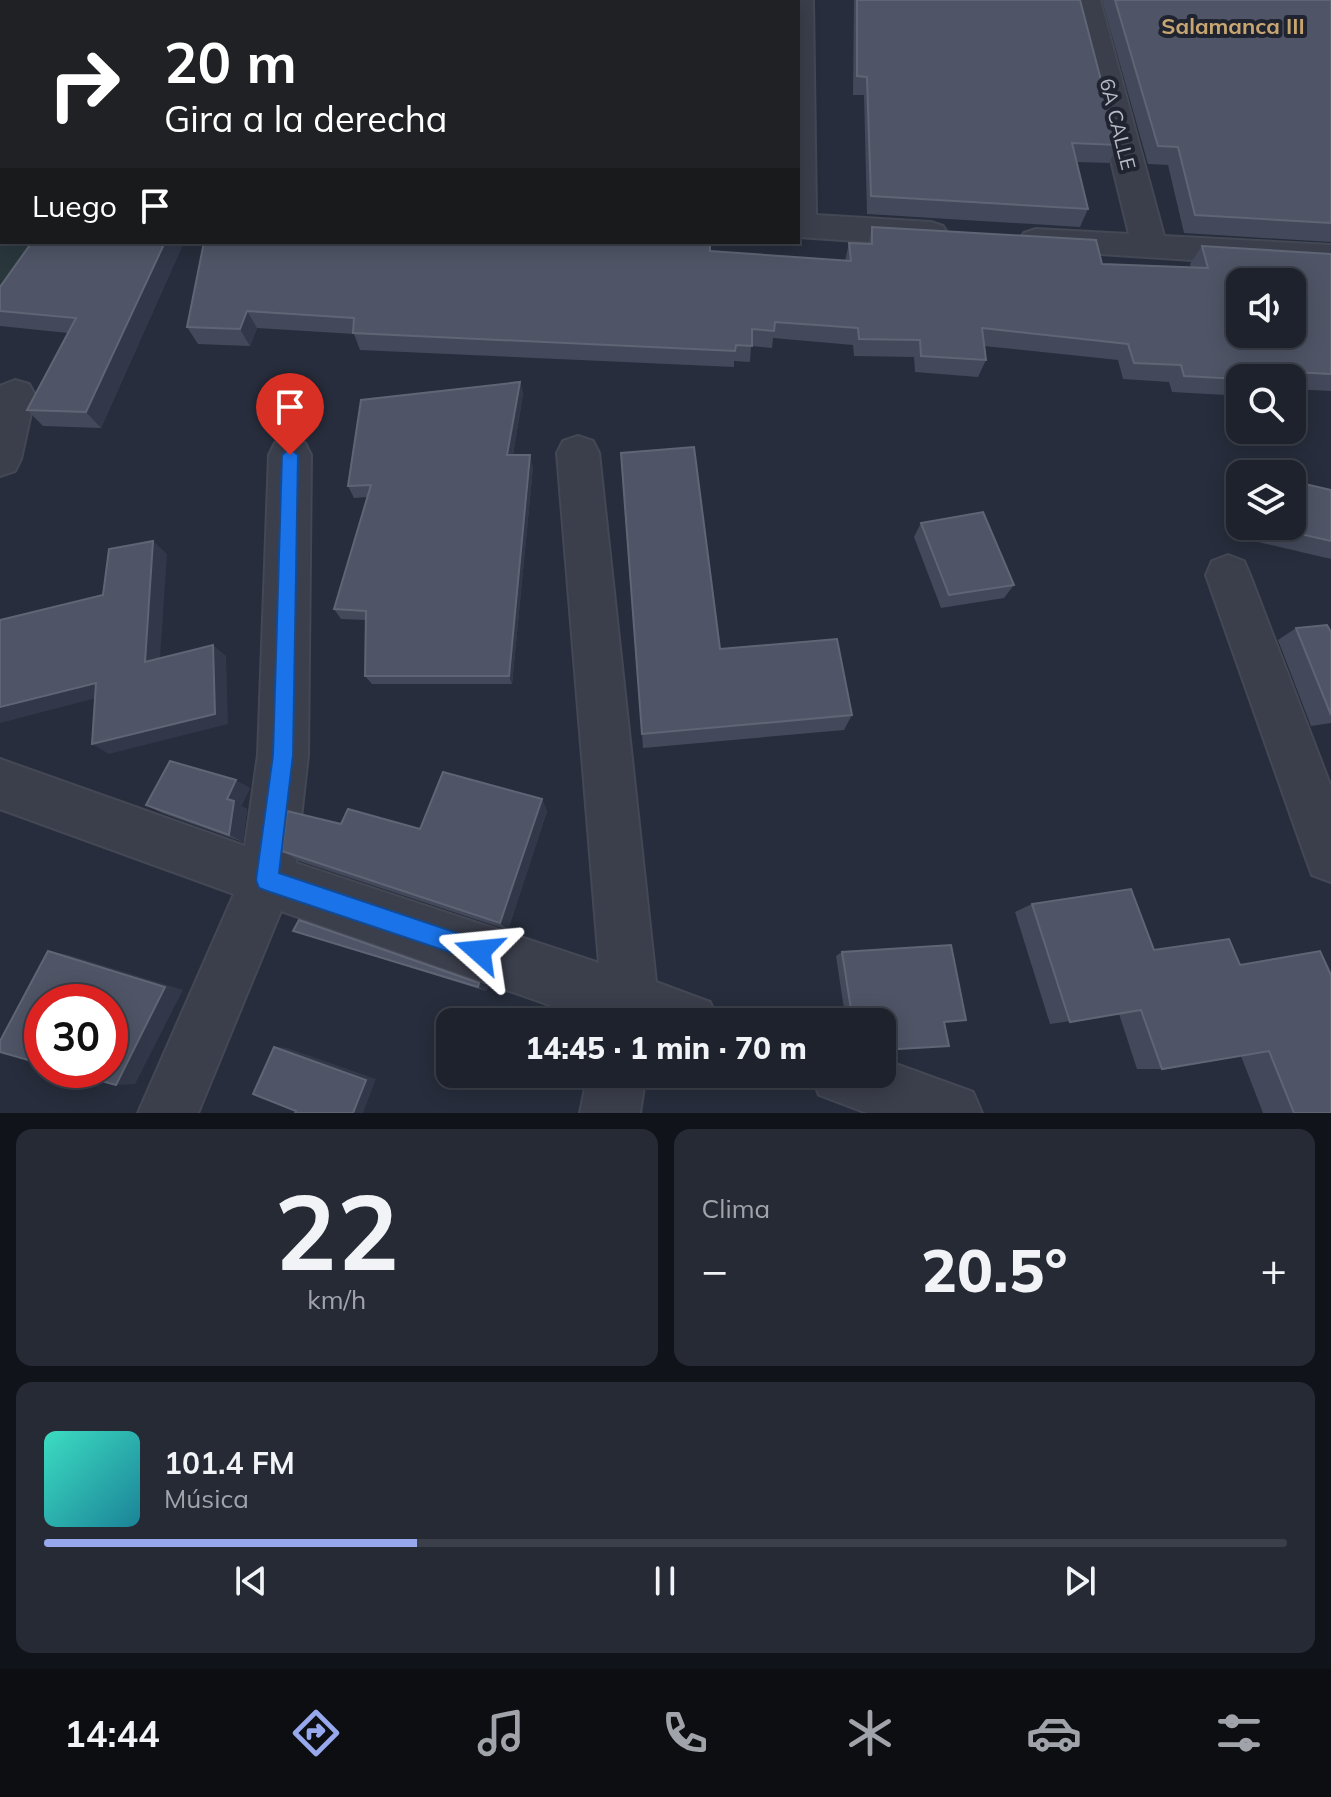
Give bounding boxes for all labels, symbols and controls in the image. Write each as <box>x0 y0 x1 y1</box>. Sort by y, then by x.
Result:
district label: Salamanca III <box>1161 12 1305 40</box>
text: 20 m <box>164 27 297 97</box>
icon: right <box>32 32 136 136</box>
street label: 6A CALLE <box>1095 76 1141 172</box>
text: Gira a la derecha <box>164 96 447 141</box>
icon: arrive <box>133 184 177 228</box>
text: Luego <box>32 187 117 225</box>
map controls <box>1226 268 1306 540</box>
button: sound <box>1226 268 1306 348</box>
button: search <box>1226 364 1306 444</box>
pin <box>256 373 324 455</box>
icon: arrive <box>268 385 312 429</box>
button: layers <box>1226 460 1306 540</box>
position arrow <box>437 909 521 993</box>
speed limit sign: 30 <box>24 984 128 1088</box>
text: 14:45 · 1 min · 70 m <box>525 1029 807 1067</box>
text: 22 <box>274 1165 399 1296</box>
text: Clima <box>702 1192 770 1225</box>
text: 20.5° <box>921 1232 1068 1307</box>
text: − <box>702 1242 728 1297</box>
text: + <box>1261 1242 1287 1297</box>
text: km/h <box>307 1283 366 1316</box>
text: 101.4 FM <box>164 1444 295 1482</box>
text: Música <box>164 1482 249 1515</box>
icon: previous <box>229 1559 273 1603</box>
icon: pause <box>643 1559 687 1603</box>
icon: next <box>1058 1559 1102 1603</box>
icon: directions <box>288 1705 344 1761</box>
icon: music <box>473 1705 529 1761</box>
icon: phone <box>657 1705 713 1761</box>
icon: climate <box>842 1705 898 1761</box>
icon: car <box>1026 1705 1082 1761</box>
icon: filters <box>1211 1705 1267 1761</box>
text: 14:44 <box>64 1711 160 1756</box>

